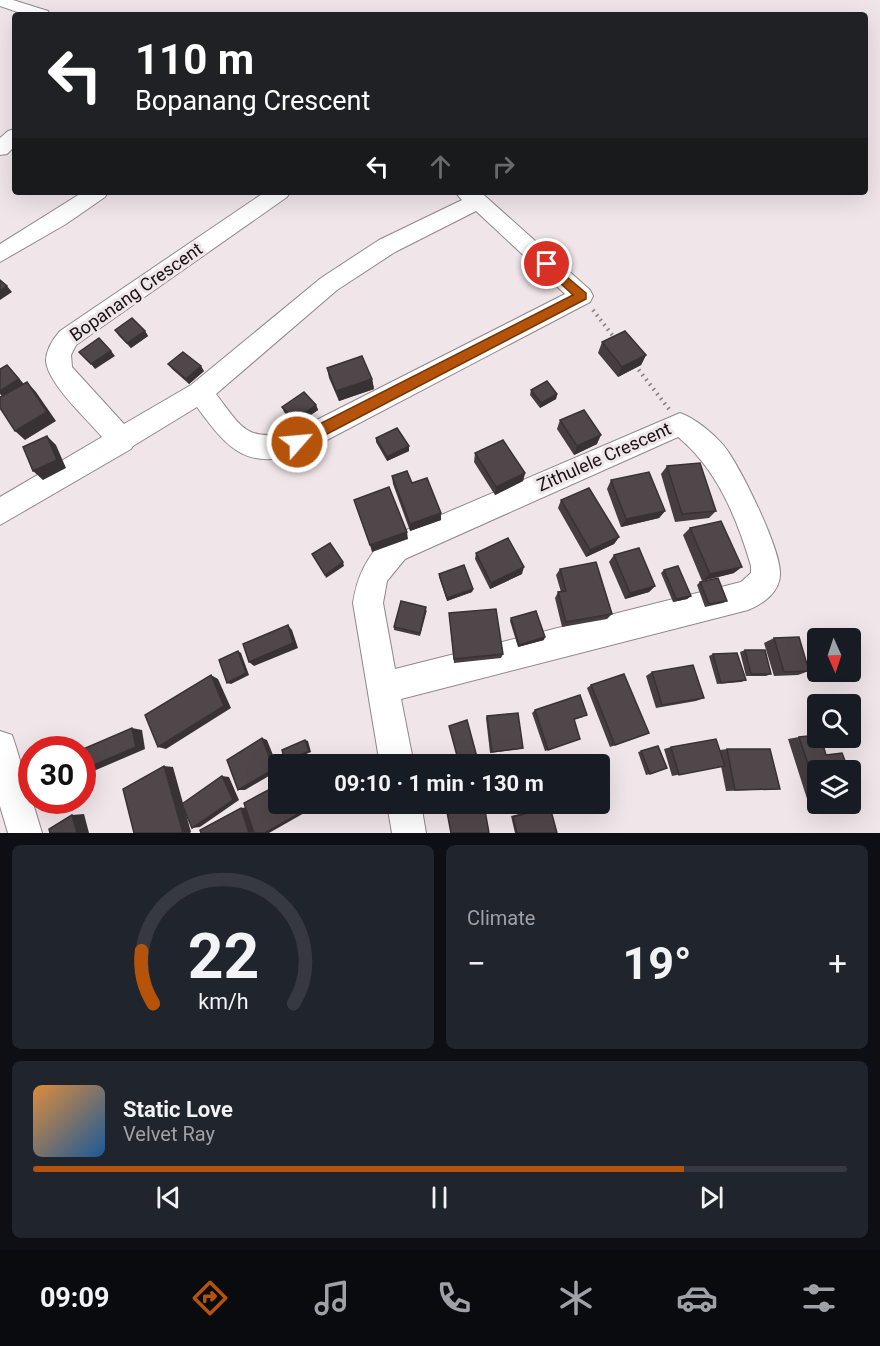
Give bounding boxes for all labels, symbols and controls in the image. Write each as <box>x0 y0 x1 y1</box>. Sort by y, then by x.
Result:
text: 110 m <box>135 35 254 84</box>
icon: left <box>36 36 114 114</box>
text: Bopanang Crescent <box>135 85 370 117</box>
icon: left <box>361 150 394 183</box>
icon: ahead <box>424 150 457 183</box>
icon: right <box>487 150 520 183</box>
street label: Bopanang Crescent <box>65 238 206 345</box>
pin <box>521 238 572 289</box>
icon: arrive <box>530 247 563 280</box>
position arrow <box>265 410 329 474</box>
street label: Zithulele Crescent <box>534 418 674 496</box>
north arrow <box>807 628 861 682</box>
map controls <box>807 628 861 814</box>
button: search <box>807 694 861 748</box>
speed limit sign: 30 <box>18 736 96 814</box>
button: layers <box>807 760 861 814</box>
text: 09:10 · 1 min · 130 m <box>334 771 544 796</box>
text: Climate <box>467 906 535 930</box>
text: 22 <box>187 920 259 993</box>
text: 19° <box>622 937 692 990</box>
text: − <box>467 944 486 983</box>
text: + <box>828 944 847 983</box>
text: km/h <box>198 989 248 1014</box>
text: Static Love <box>123 1097 233 1122</box>
text: Velvet Ray <box>123 1122 215 1146</box>
icon: previous <box>152 1181 185 1214</box>
icon: pause <box>423 1181 456 1214</box>
icon: next <box>695 1181 728 1214</box>
icon: directions <box>189 1277 231 1319</box>
icon: music <box>311 1277 353 1319</box>
icon: phone <box>433 1277 475 1319</box>
icon: climate <box>555 1277 597 1319</box>
icon: car <box>676 1277 718 1319</box>
icon: filters <box>798 1277 840 1319</box>
text: 09:09 <box>40 1282 109 1314</box>

